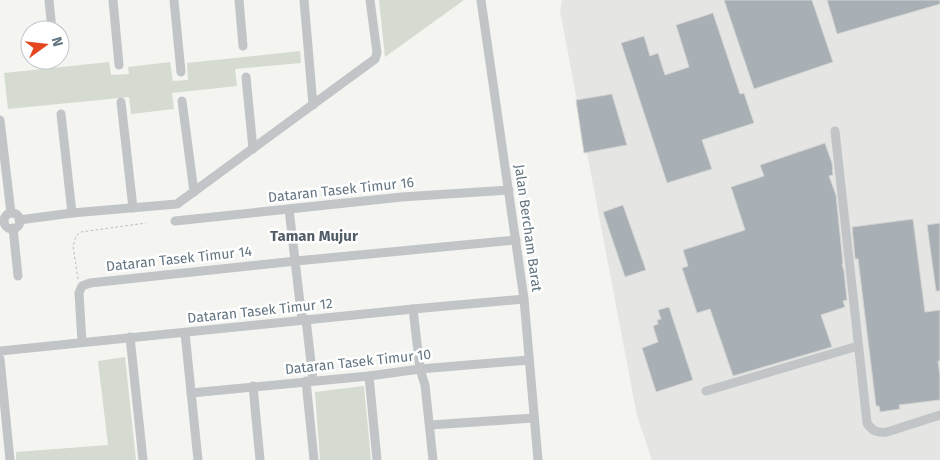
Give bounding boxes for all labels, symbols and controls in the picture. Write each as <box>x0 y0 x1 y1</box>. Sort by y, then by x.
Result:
north arrow <box>20 20 70 70</box>
text: N <box>48 35 66 48</box>
street label: Jalan Bercham Barat <box>511 163 545 294</box>
street label: Dataran Tasek Timur 16 <box>267 174 415 206</box>
district label: Taman Mujur <box>270 227 359 245</box>
street label: Dataran Tasek Timur 14 <box>105 243 253 275</box>
street label: Dataran Tasek Timur 12 <box>187 295 334 327</box>
street label: Dataran Tasek Timur 10 <box>284 346 432 378</box>

